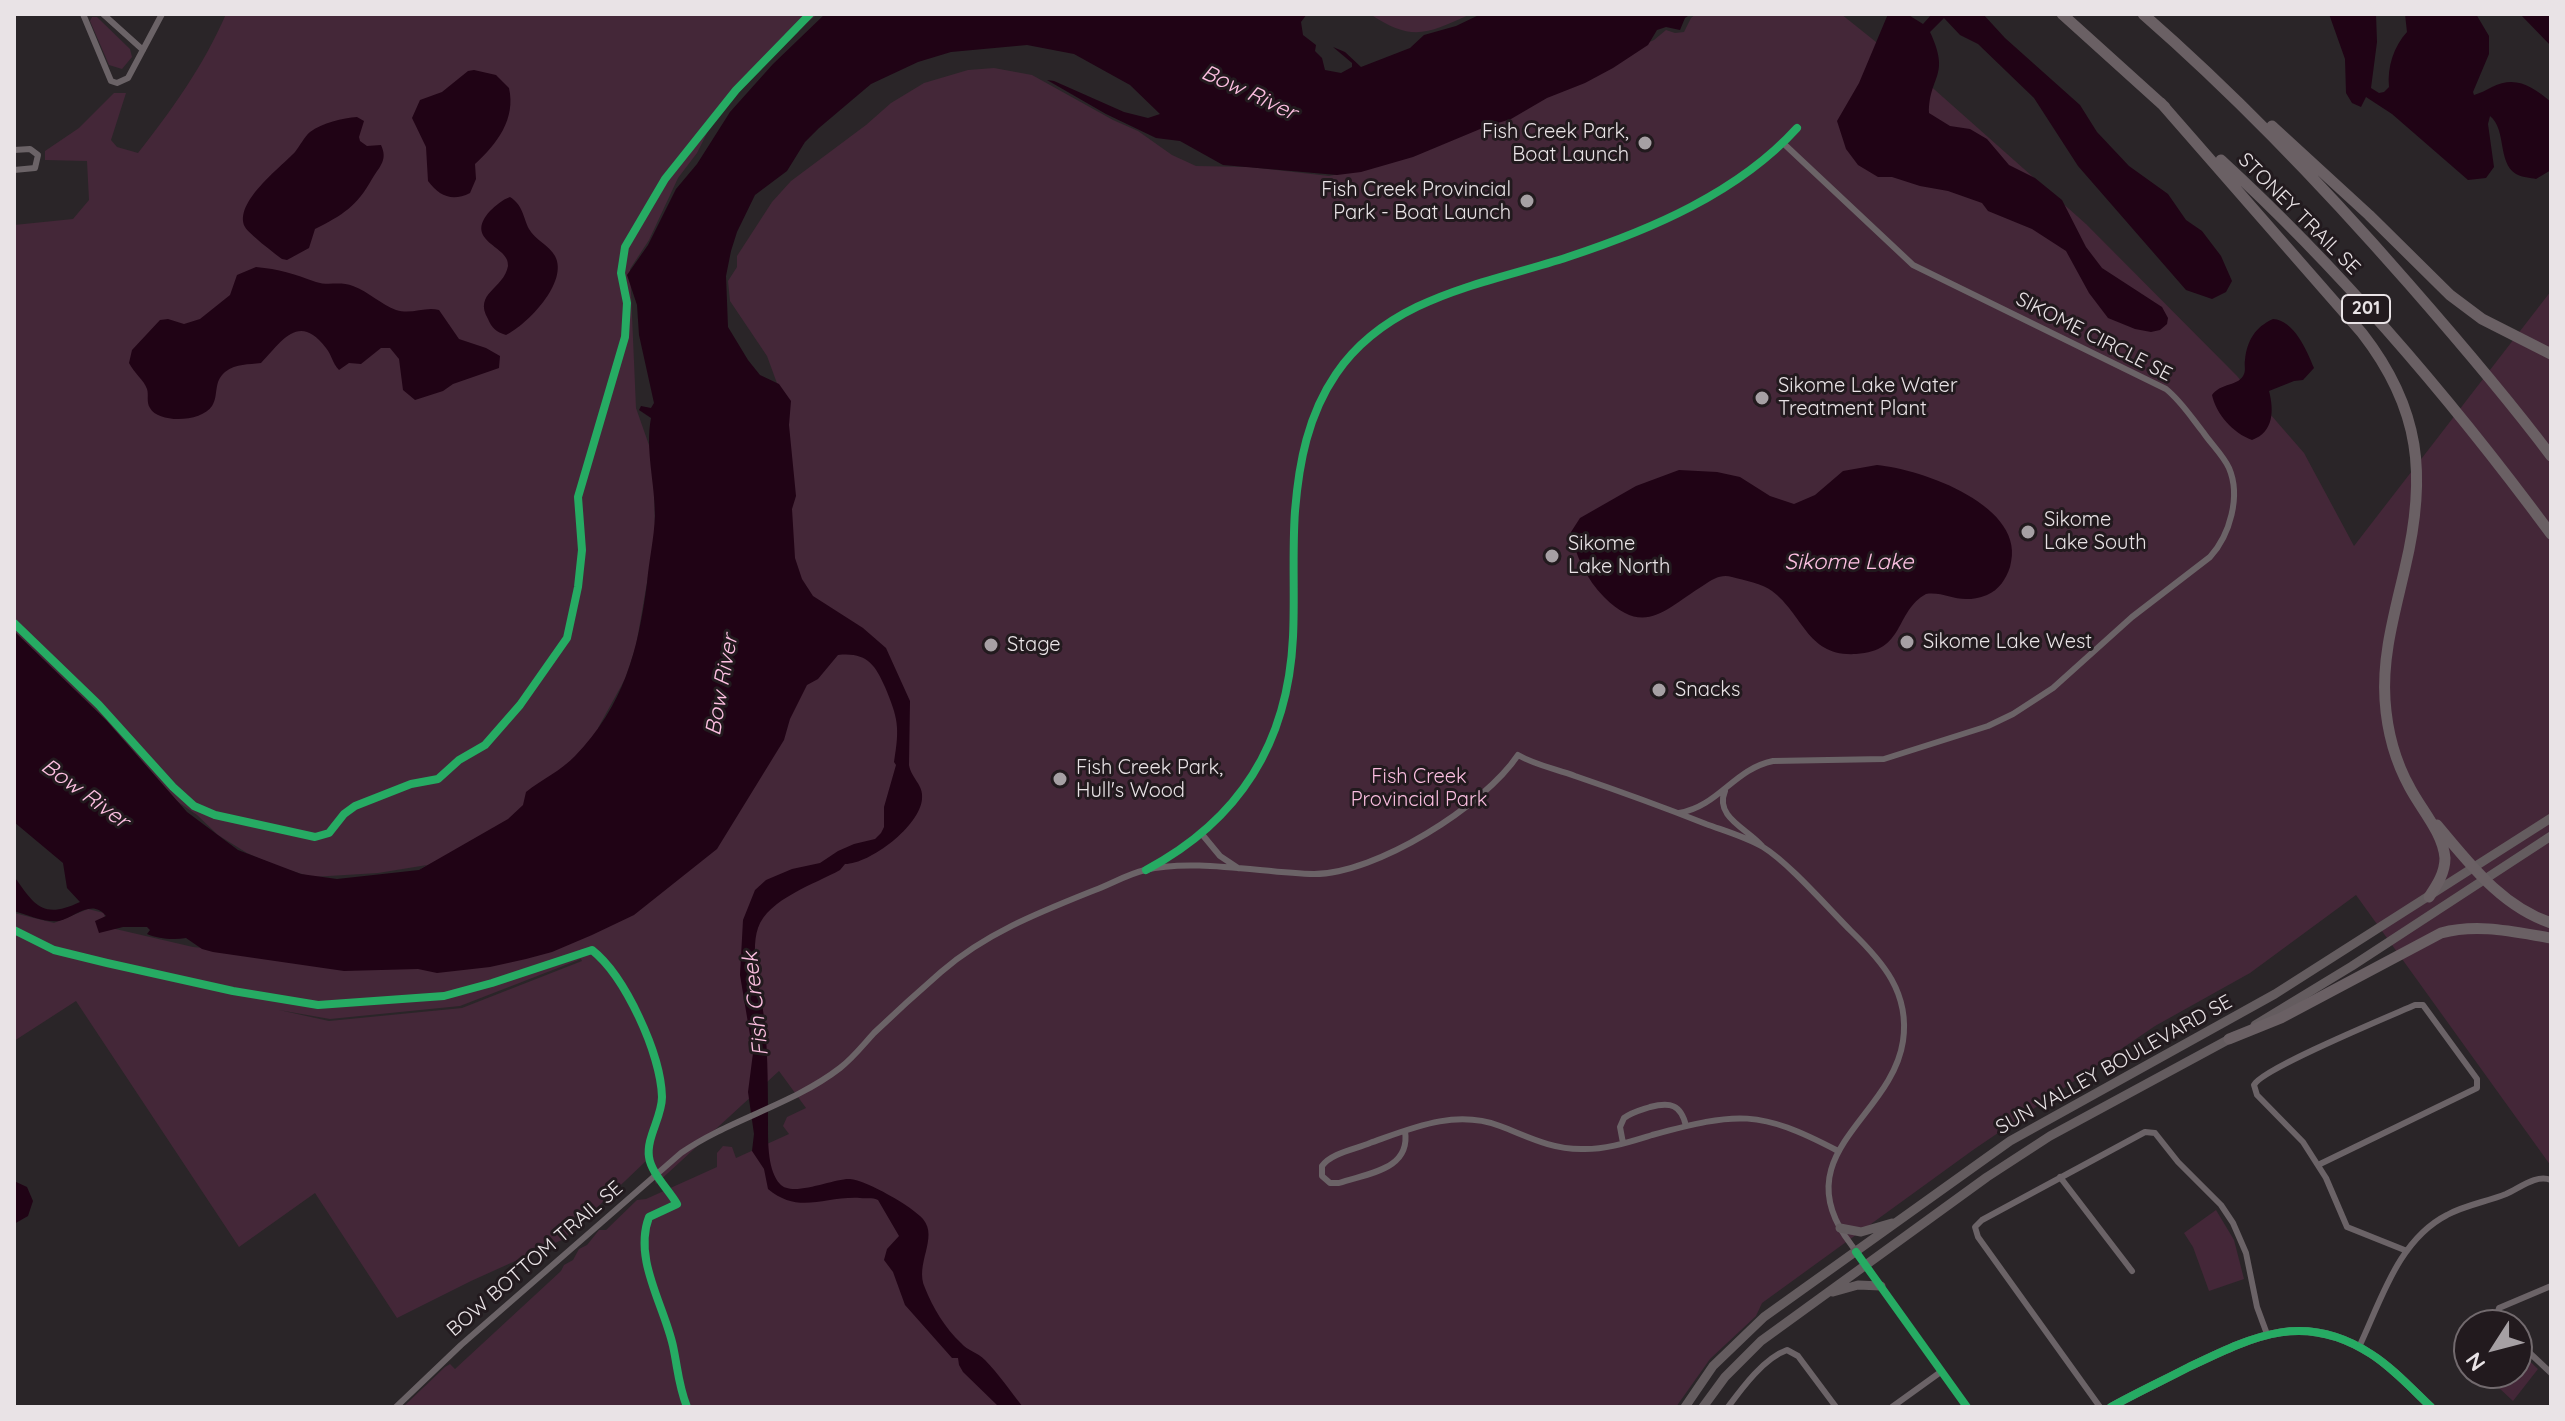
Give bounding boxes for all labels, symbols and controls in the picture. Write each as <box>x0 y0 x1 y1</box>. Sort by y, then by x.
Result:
water label: Bow River <box>1197 59 1301 127</box>
place label: Fish Creek Park, Boat Launch <box>1482 120 1629 167</box>
marker: Fish Creek Park, Boat Launch <box>1636 134 1654 152</box>
street label: STONEY TRAIL SE <box>2233 148 2365 280</box>
place label: Fish Creek Provincial Park - Boat Launch <box>1321 178 1511 225</box>
marker: Fish Creek Provincial Park - Boat Launch <box>1518 192 1536 210</box>
street label: SIKOME CIRCLE SE <box>2012 287 2176 387</box>
road number: 201 <box>2342 295 2390 323</box>
place label: Sikome Lake Water Treatment Plant <box>1778 374 1958 421</box>
marker: Sikome Lake Water Treatment Plant <box>1753 389 1771 407</box>
place label: Sikome Lake South <box>2044 508 2147 555</box>
marker: Sikome Lake South <box>2019 523 2037 541</box>
place label: Sikome Lake North <box>1568 532 1670 579</box>
marker: Sikome Lake North <box>1543 547 1561 565</box>
water label: Sikome Lake <box>1785 549 1913 575</box>
place label: Sikome Lake West <box>1923 630 2092 654</box>
water label: Bow River <box>700 632 744 738</box>
place label: Stage <box>1007 633 1061 657</box>
marker: Sikome Lake West <box>1898 633 1916 651</box>
marker: Stage <box>982 636 1000 654</box>
place label: Snacks <box>1675 678 1740 702</box>
marker: Snacks <box>1650 681 1668 699</box>
water label: Bow River <box>36 753 134 835</box>
place label: Fish Creek Park, Hull's Wood <box>1076 756 1223 803</box>
park label: Fish Creek Provincial Park <box>1351 765 1487 812</box>
marker: Fish Creek Park, Hull's Wood <box>1051 770 1069 788</box>
water label: Fish Creek <box>737 950 775 1058</box>
street label: SUN VALLEY BOULEVARD SE <box>1992 990 2236 1140</box>
street label: BOW BOTTOM TRAIL SE <box>442 1176 628 1342</box>
north arrow <box>2453 1309 2533 1389</box>
text: N <box>2459 1347 2491 1377</box>

